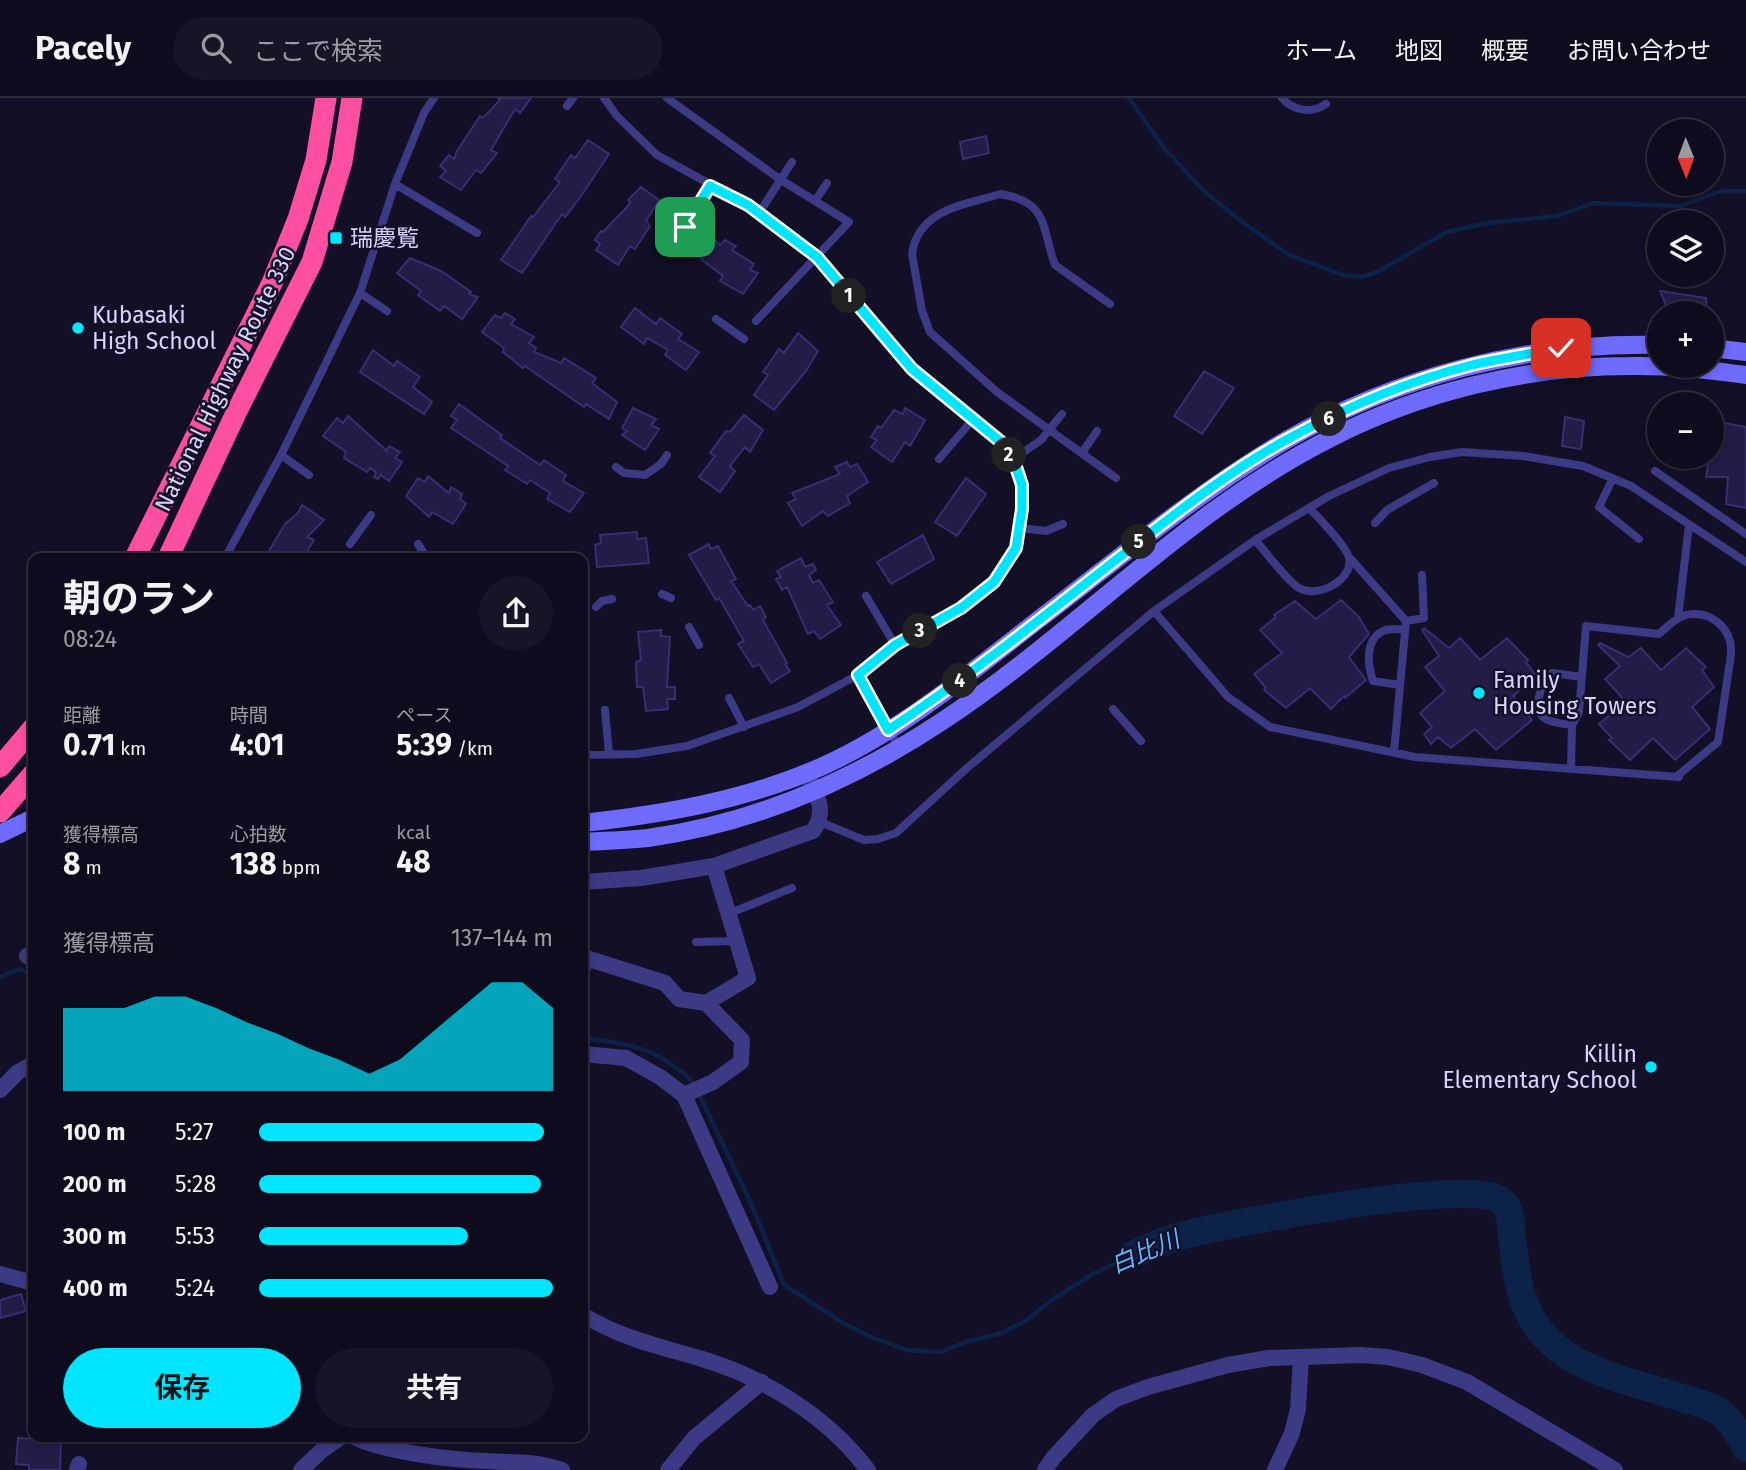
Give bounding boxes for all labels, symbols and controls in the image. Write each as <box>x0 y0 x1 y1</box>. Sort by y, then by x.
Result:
search box <box>173 17 663 80</box>
text: Pacely <box>35 28 131 68</box>
icon: search <box>197 29 235 67</box>
text: ここで検索 <box>253 36 383 67</box>
text: ホーム <box>1286 37 1357 65</box>
text: 地図 <box>1395 37 1443 65</box>
text: 概要 <box>1481 37 1529 65</box>
text: お問い合わせ <box>1567 37 1711 65</box>
north arrow <box>1647 119 1724 196</box>
map controls <box>1647 119 1724 469</box>
pin <box>655 197 715 257</box>
icon: arrive <box>666 208 704 246</box>
button: layers <box>1647 210 1724 287</box>
place label: 瑞慶覧 <box>350 224 419 252</box>
marker: 瑞慶覧 <box>328 230 344 246</box>
street label: National Highway Route 330 <box>149 242 301 516</box>
pin: 1 <box>832 278 866 314</box>
text: 1 <box>844 284 853 307</box>
place label: Kubasaki High School <box>92 301 217 355</box>
button: + <box>1647 301 1724 378</box>
pin <box>1531 318 1591 378</box>
marker: Kubasaki High School <box>70 320 86 336</box>
icon: check <box>1542 329 1580 367</box>
button: − <box>1647 392 1724 469</box>
pin: 6 <box>1312 402 1346 436</box>
text: 6 <box>1323 407 1334 430</box>
pin: 2 <box>992 438 1026 472</box>
text: 2 <box>1004 443 1013 466</box>
pin: 5 <box>1122 524 1156 560</box>
text: 5 <box>1133 530 1144 553</box>
text: 朝のラン <box>63 576 215 622</box>
button: share <box>479 576 553 650</box>
pin: 3 <box>902 614 937 648</box>
text: 3 <box>915 619 924 642</box>
text: 08:24 <box>63 625 117 653</box>
pin: 4 <box>942 664 978 698</box>
place label: Family Housing Towers <box>1493 666 1657 720</box>
text: 4 <box>954 669 965 692</box>
marker: Family Housing Towers <box>1471 685 1487 701</box>
text: 距離 <box>63 704 101 727</box>
text: 時間 <box>230 704 268 727</box>
text: ペース <box>396 704 452 727</box>
text: 0.71 <box>63 727 115 763</box>
text: 4:01 <box>230 727 285 763</box>
text: 5:39 <box>396 727 452 763</box>
text: km <box>115 737 146 760</box>
text: /km <box>452 737 493 760</box>
text: kcal <box>396 821 431 844</box>
text: 獲得標高 <box>63 823 139 846</box>
text: 心拍数 <box>230 823 287 846</box>
text: 48 <box>396 844 431 880</box>
text: 8 <box>63 846 80 882</box>
text: 138 <box>230 846 277 882</box>
text: m <box>80 856 102 879</box>
text: bpm <box>277 856 321 879</box>
text: 137–144 m <box>451 924 553 952</box>
text: 獲得標高 <box>63 929 155 957</box>
place label: Killin Elementary School <box>1442 1040 1637 1094</box>
marker: Killin Elementary School <box>1643 1059 1659 1075</box>
text: 100 m <box>63 1118 125 1146</box>
text: 5:27 <box>175 1118 213 1146</box>
text: 200 m <box>63 1170 127 1198</box>
text: 5:28 <box>175 1170 216 1198</box>
text: 300 m <box>63 1222 127 1250</box>
text: 5:53 <box>175 1222 215 1250</box>
water label: 白比川 <box>1106 1224 1186 1279</box>
text: 400 m <box>63 1274 128 1302</box>
text: 5:24 <box>175 1274 215 1302</box>
button: 保存 <box>63 1348 301 1428</box>
button: 共有 <box>315 1348 553 1428</box>

